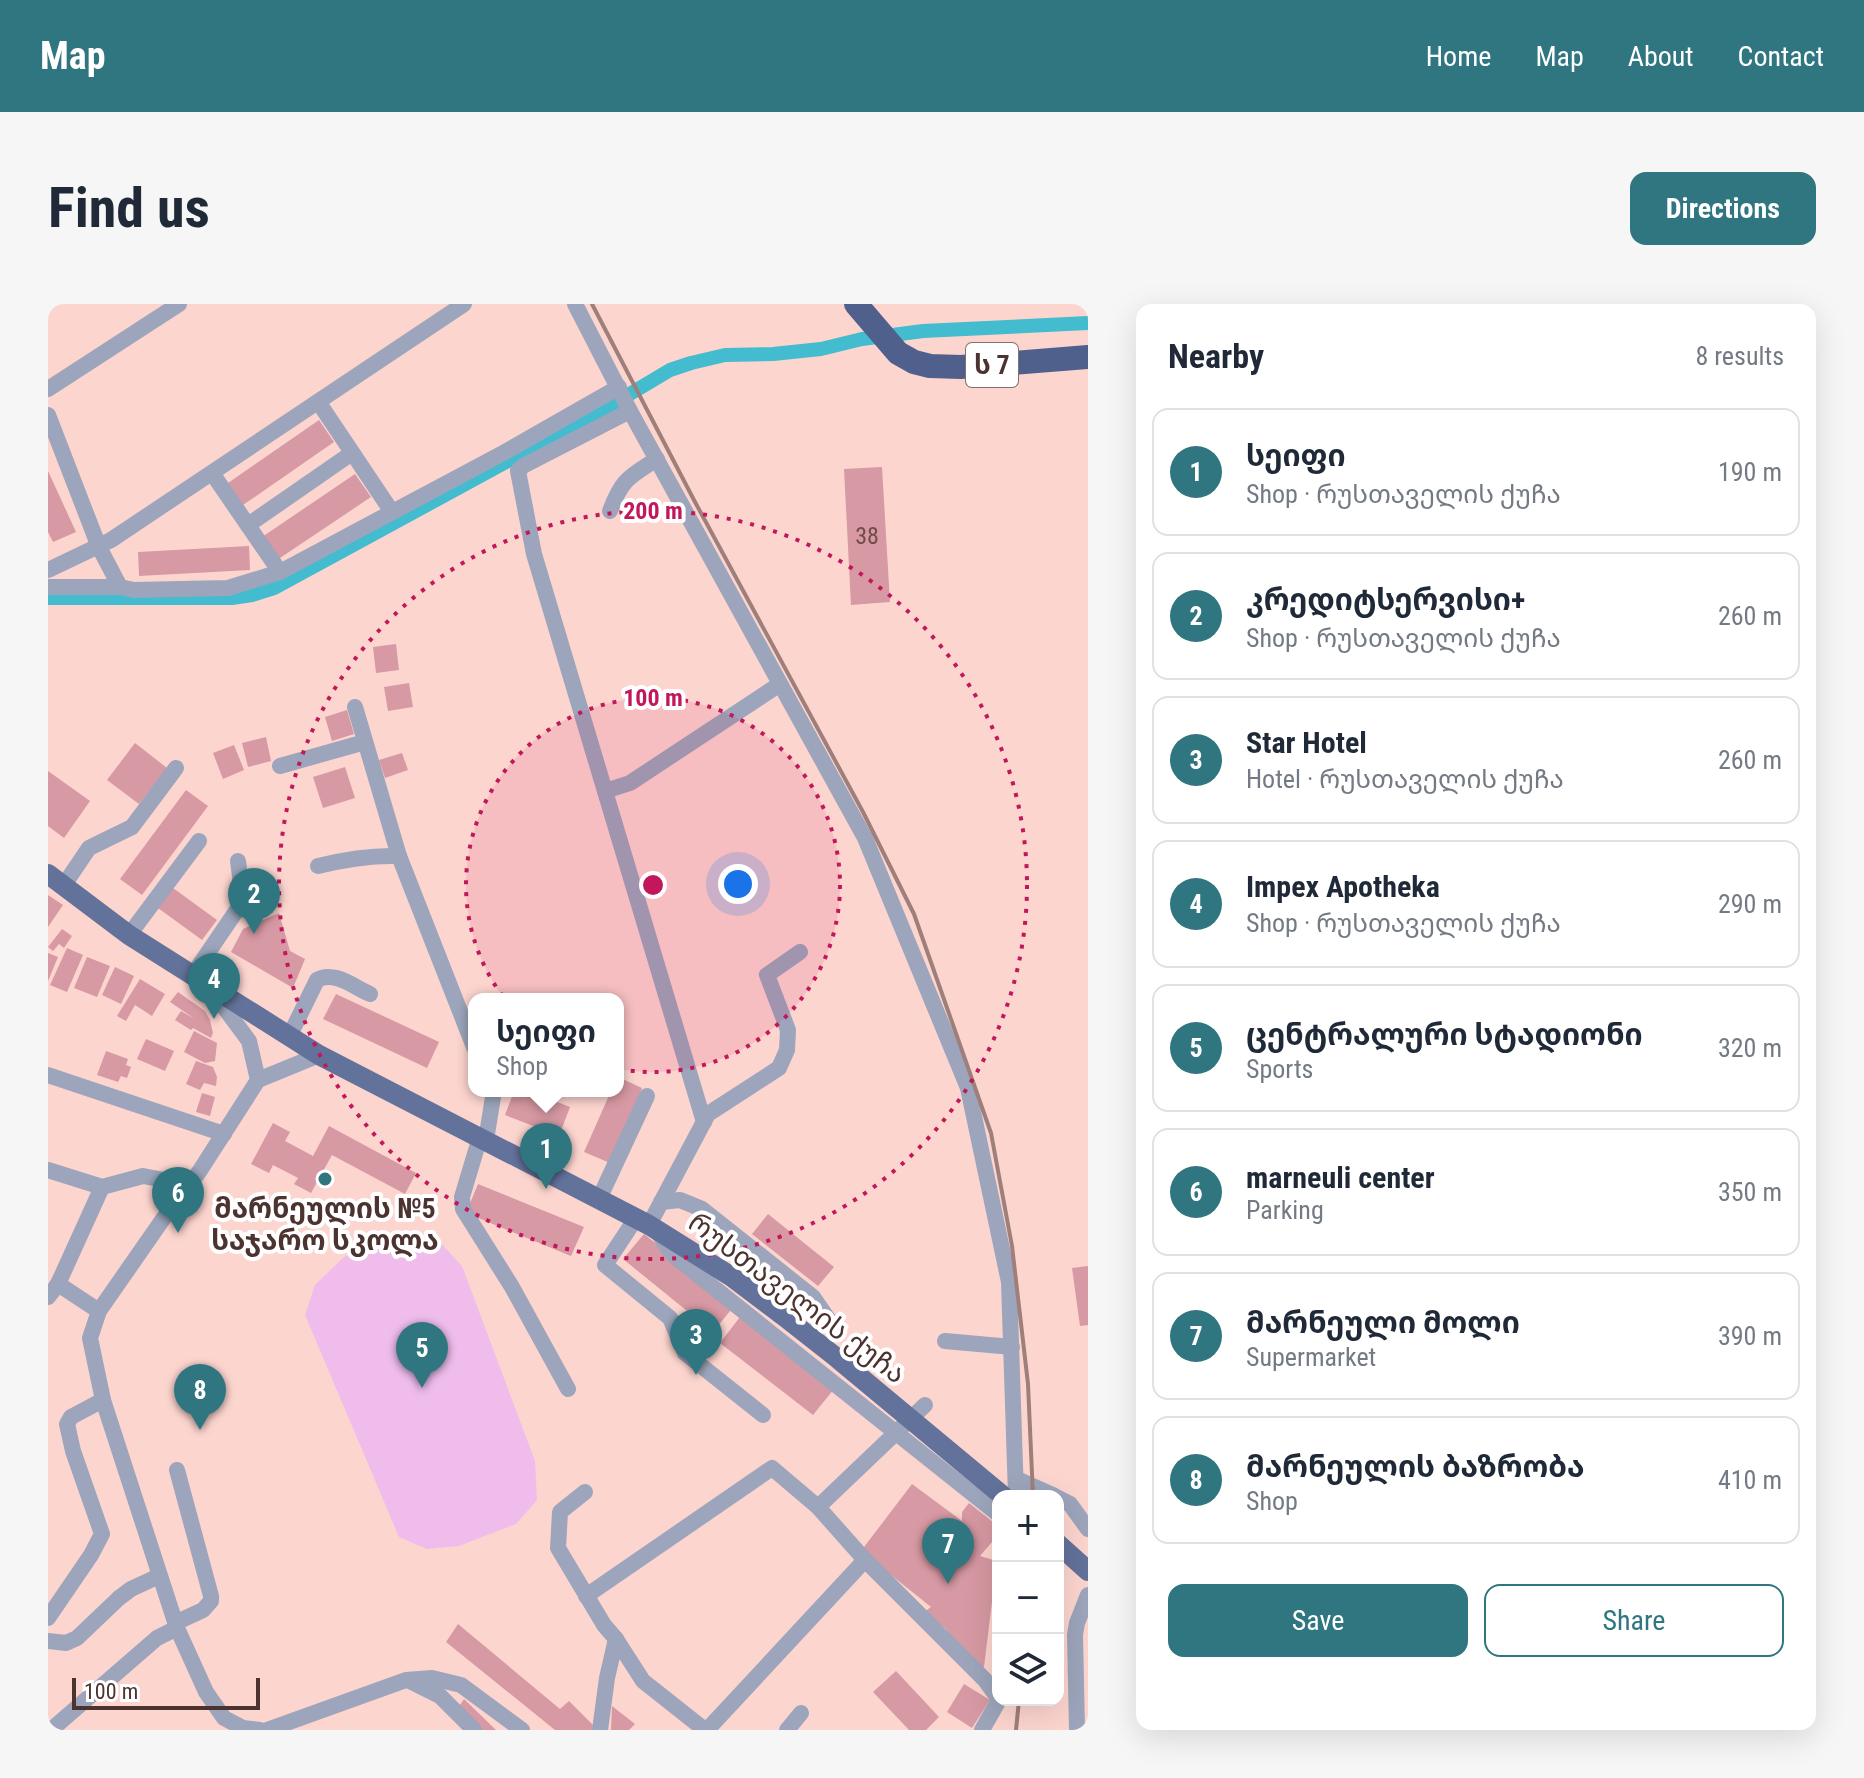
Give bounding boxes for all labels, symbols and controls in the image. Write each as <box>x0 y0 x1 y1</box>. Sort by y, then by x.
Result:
text: Map <box>40 34 106 78</box>
text: Home <box>1426 40 1491 73</box>
text: Map <box>1535 40 1584 73</box>
text: About <box>1628 40 1694 73</box>
text: Contact <box>1738 40 1824 73</box>
button: Directions <box>1630 172 1816 245</box>
text: Find us <box>48 175 210 241</box>
text: Nearby <box>1168 336 1264 376</box>
text: 8 results <box>1695 341 1784 371</box>
road number: ს 7 <box>966 343 1018 387</box>
text: სეიფი <box>1246 438 1346 473</box>
text: 1 <box>1189 457 1203 487</box>
text: 190 m <box>1718 457 1782 487</box>
text: Shop · რუსთაველის ქუჩა <box>1246 479 1561 509</box>
text: 200 m <box>623 497 683 525</box>
house number: 38 <box>855 522 879 550</box>
text: კრედიტსერვისი+ <box>1246 582 1525 617</box>
text: 2 <box>1189 601 1203 631</box>
text: 260 m <box>1718 601 1782 631</box>
text: Shop · რუსთაველის ქუჩა <box>1246 623 1561 653</box>
text: 100 m <box>623 684 683 712</box>
text: Star Hotel <box>1246 725 1367 760</box>
text: 3 <box>1189 745 1203 775</box>
text: 260 m <box>1718 745 1782 775</box>
text: Hotel · რუსთაველის ქუჩა <box>1246 764 1564 794</box>
your location <box>718 864 758 904</box>
pin: 2 <box>228 868 280 934</box>
text: Impex Apotheka <box>1246 869 1440 904</box>
centre of rings <box>639 871 667 899</box>
text: 4 <box>1189 889 1203 919</box>
text: 290 m <box>1718 889 1782 919</box>
text: Shop · რუსთაველის ქუჩა <box>1246 908 1561 938</box>
pin: 4 <box>188 953 240 1019</box>
popup <box>468 993 624 1097</box>
text: სეიფი <box>496 1014 596 1049</box>
text: ცენტრალური სტადიონი <box>1246 1017 1643 1052</box>
text: 5 <box>1189 1033 1203 1063</box>
text: 320 m <box>1718 1033 1782 1063</box>
text: Shop <box>496 1051 548 1081</box>
text: Sports <box>1246 1054 1313 1084</box>
pin: 1 <box>520 1123 572 1189</box>
text: marneuli center <box>1246 1160 1435 1195</box>
pin: 6 <box>152 1167 204 1233</box>
marker: მარნეულის №5 საჯარო სკოლა <box>316 1170 334 1188</box>
text: 6 <box>1189 1177 1203 1207</box>
text: 350 m <box>1718 1177 1782 1207</box>
place label: მარნეულის №5 საჯარო სკოლა <box>211 1192 439 1258</box>
text: Parking <box>1246 1195 1324 1225</box>
street label: რუსთაველის ქუჩა <box>682 1206 912 1390</box>
text: მარნეული მოლი <box>1246 1305 1520 1340</box>
pin: 3 <box>670 1309 722 1375</box>
text: 7 <box>1189 1321 1203 1351</box>
text: 390 m <box>1718 1321 1782 1351</box>
pin: 5 <box>396 1322 448 1388</box>
text: Supermarket <box>1246 1342 1376 1372</box>
pin: 8 <box>174 1364 226 1430</box>
text: მარნეულის ბაზრობა <box>1246 1449 1585 1484</box>
text: 8 <box>1189 1465 1203 1495</box>
text: 410 m <box>1718 1465 1782 1495</box>
text: Shop <box>1246 1486 1298 1516</box>
map controls <box>992 1490 1064 1706</box>
button: + <box>992 1490 1064 1562</box>
pin: 7 <box>922 1518 974 1584</box>
button: − <box>992 1562 1064 1634</box>
button: Save <box>1168 1584 1468 1657</box>
button: Share <box>1484 1584 1784 1657</box>
button: layers <box>992 1634 1064 1706</box>
scale bar <box>72 1674 260 1710</box>
text: 100 m <box>84 1679 138 1704</box>

